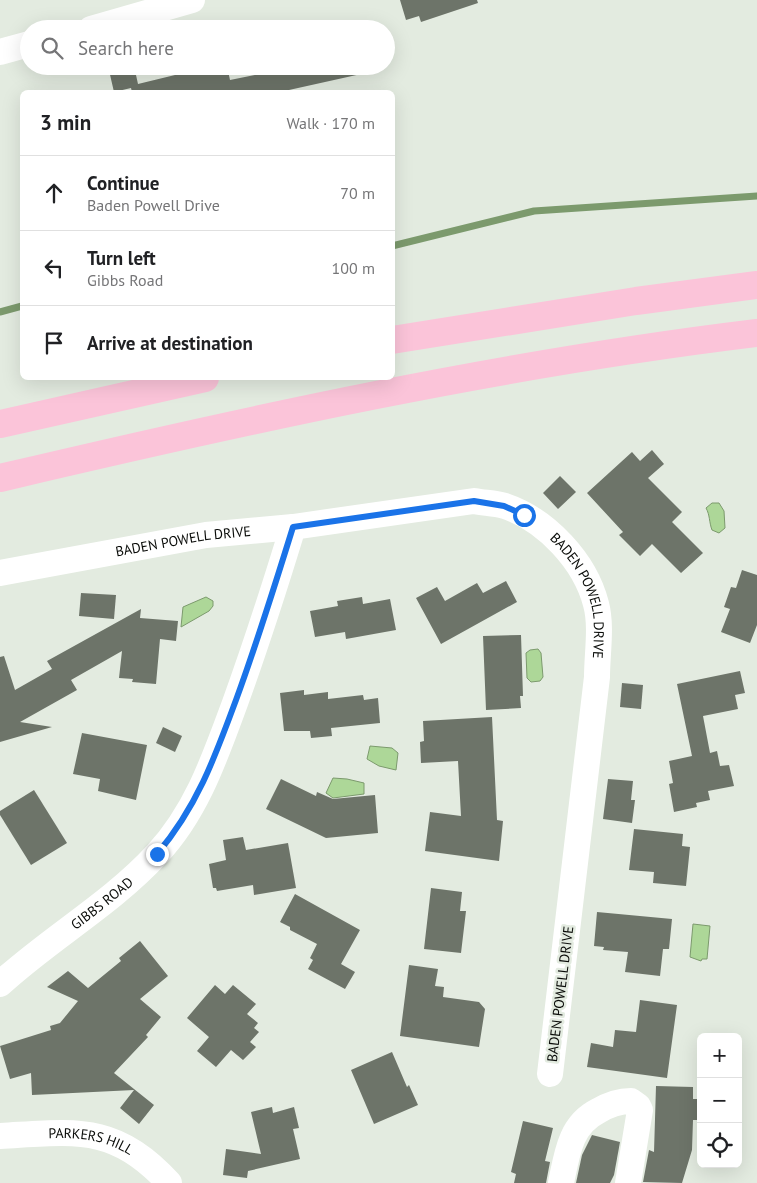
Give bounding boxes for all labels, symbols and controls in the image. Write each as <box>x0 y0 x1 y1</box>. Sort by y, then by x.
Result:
search box <box>20 20 395 75</box>
icon: search <box>38 34 66 62</box>
text: Search here <box>78 36 174 60</box>
text: 3 min <box>40 109 91 136</box>
text: Walk · 170 m <box>286 113 375 133</box>
text: Continue <box>87 171 159 195</box>
icon: ahead <box>40 179 68 207</box>
text: 70 m <box>340 183 375 203</box>
text: Baden Powell Drive <box>87 195 220 215</box>
text: Turn left <box>87 246 156 270</box>
icon: left <box>40 254 68 282</box>
text: 100 m <box>332 258 375 278</box>
text: Gibbs Road <box>87 270 163 290</box>
icon: arrive <box>40 329 68 357</box>
text: Arrive at destination <box>87 331 253 355</box>
route start <box>513 504 536 527</box>
street label: BADEN POWELL DRIVE <box>114 522 252 561</box>
street label: BADEN POWELL DRIVE <box>547 529 608 659</box>
route end <box>146 843 169 866</box>
street label: GIBBS ROAD <box>67 873 137 933</box>
street label: BADEN POWELL DRIVE <box>543 925 577 1063</box>
map controls <box>697 1033 742 1168</box>
button: + <box>697 1033 742 1078</box>
button: − <box>697 1078 742 1123</box>
button: locate <box>697 1123 742 1168</box>
street label: PARKERS HILL <box>48 1124 137 1159</box>

